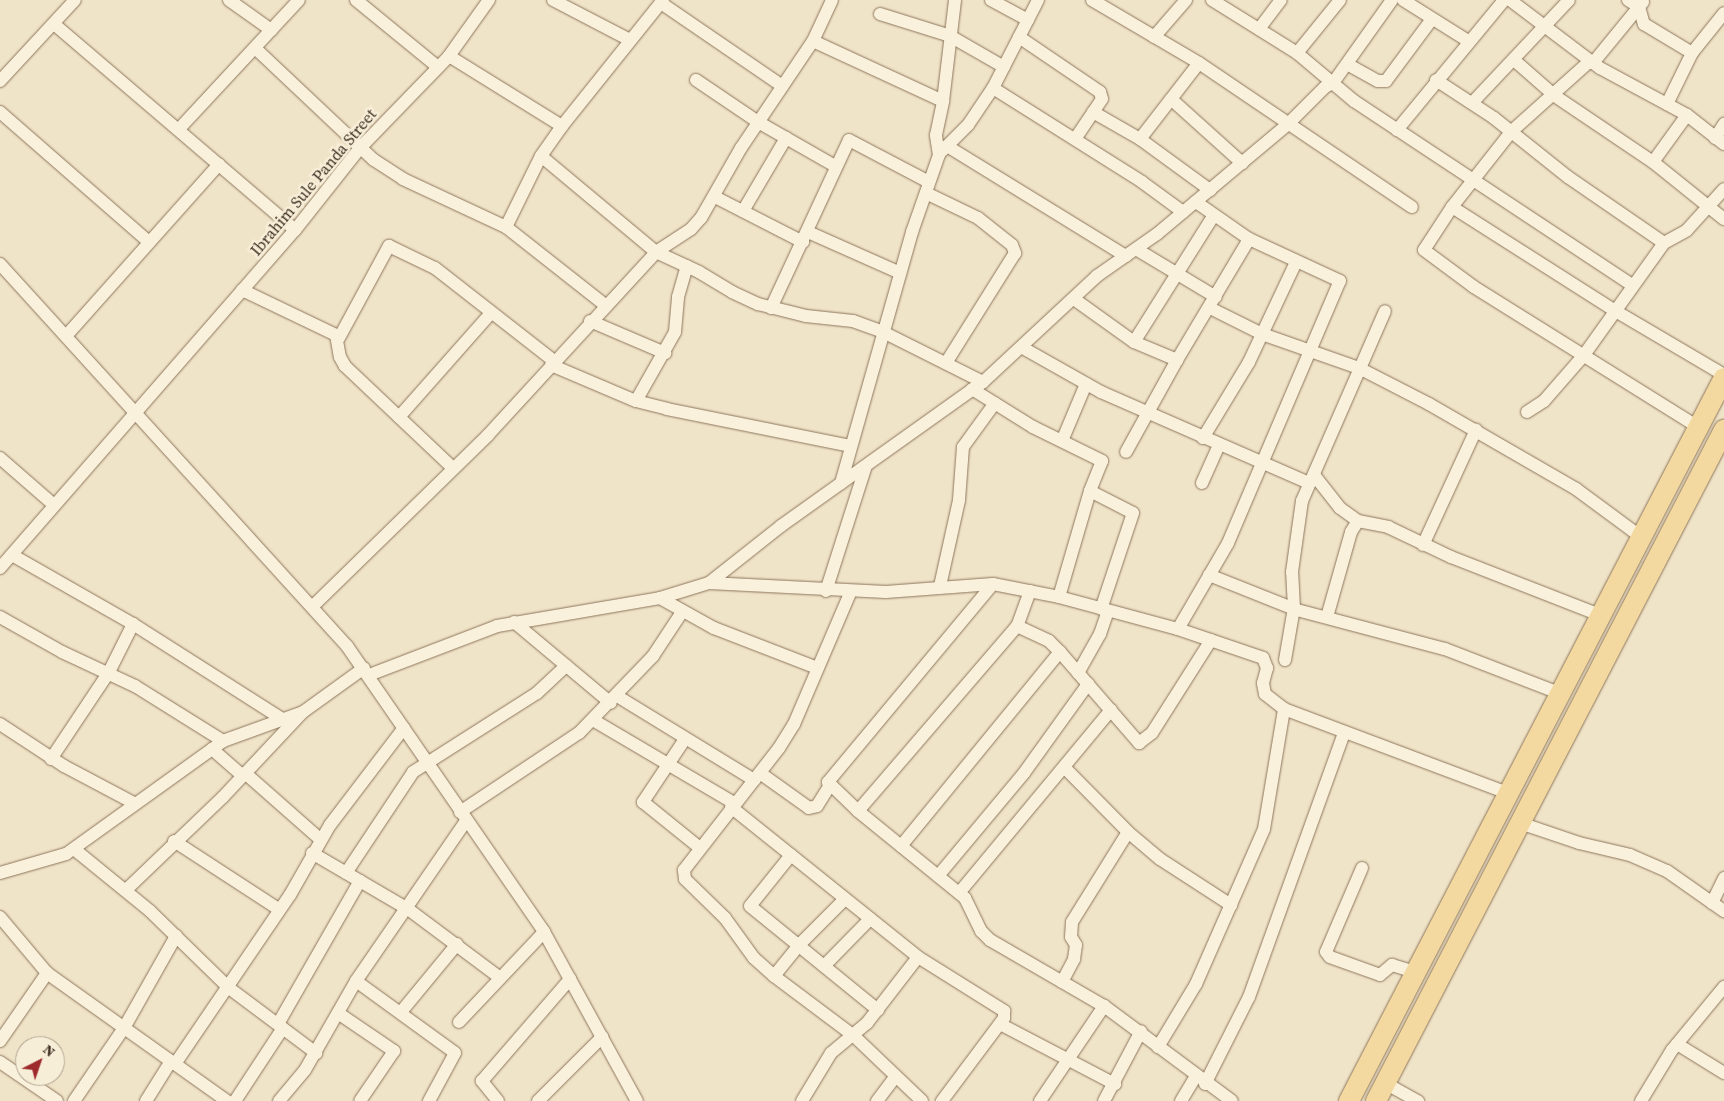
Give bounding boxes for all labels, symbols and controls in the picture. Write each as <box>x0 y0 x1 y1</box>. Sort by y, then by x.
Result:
street label: Ibrahim Sule Panda Street <box>246 105 380 259</box>
north arrow <box>15 1036 65 1086</box>
text: N <box>39 1040 60 1061</box>

